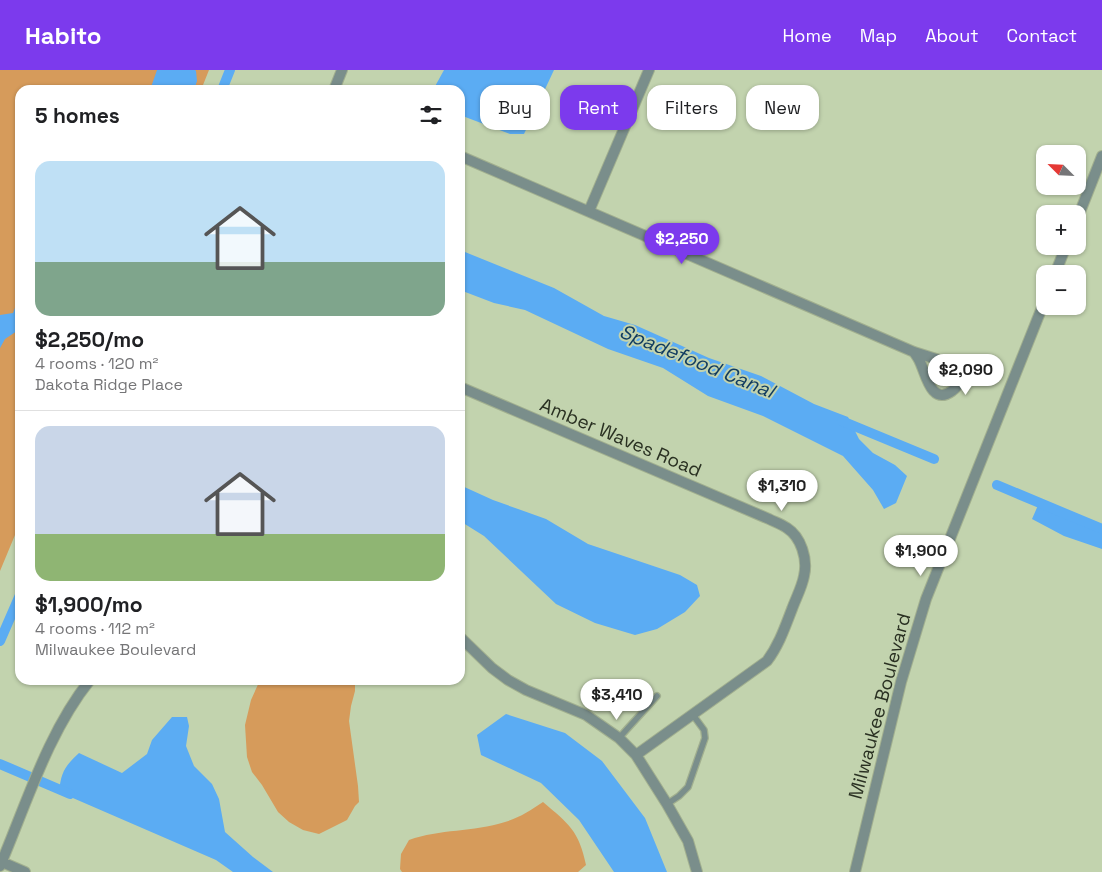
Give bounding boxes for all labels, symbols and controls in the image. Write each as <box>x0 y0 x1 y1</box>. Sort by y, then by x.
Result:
text: Habito <box>25 20 102 51</box>
text: Home <box>783 24 832 47</box>
text: Map <box>860 24 897 47</box>
text: About <box>925 24 979 47</box>
text: Contact <box>1007 24 1077 47</box>
chip: Buy <box>480 85 550 130</box>
chip: Rent <box>560 85 637 130</box>
chip: Filters <box>647 85 736 130</box>
chip: New <box>746 85 819 130</box>
icon: filters <box>417 101 445 129</box>
text: 5 homes <box>35 102 120 129</box>
north arrow <box>1036 145 1086 195</box>
map controls <box>1036 145 1086 315</box>
icon: home <box>195 193 285 283</box>
button: + <box>1036 205 1086 255</box>
pin: $2,250 <box>641 222 723 265</box>
text: $2,250 <box>655 228 709 249</box>
button: − <box>1036 265 1086 315</box>
water label: Spadefood Canal <box>616 318 780 405</box>
text: $2,250/mo <box>35 326 144 353</box>
text: 4 rooms · 120 m² <box>35 353 158 374</box>
pin: $2,090 <box>925 354 1007 396</box>
text: $2,090 <box>939 359 993 380</box>
text: Dakota Ridge Place <box>35 374 183 395</box>
street label: Amber Waves Road <box>536 392 705 483</box>
icon: home <box>195 459 285 549</box>
pin: $1,310 <box>741 470 823 512</box>
text: $1,310 <box>758 475 806 496</box>
pin: $1,900 <box>880 534 962 577</box>
text: $1,900 <box>895 540 947 561</box>
text: $1,900/mo <box>35 591 142 618</box>
street label: Milwaukee Boulevard <box>843 610 916 802</box>
text: 4 rooms · 112 m² <box>35 618 155 639</box>
text: Milwaukee Boulevard <box>35 639 196 660</box>
pin: $3,410 <box>576 678 658 721</box>
text: $3,410 <box>591 684 643 705</box>

